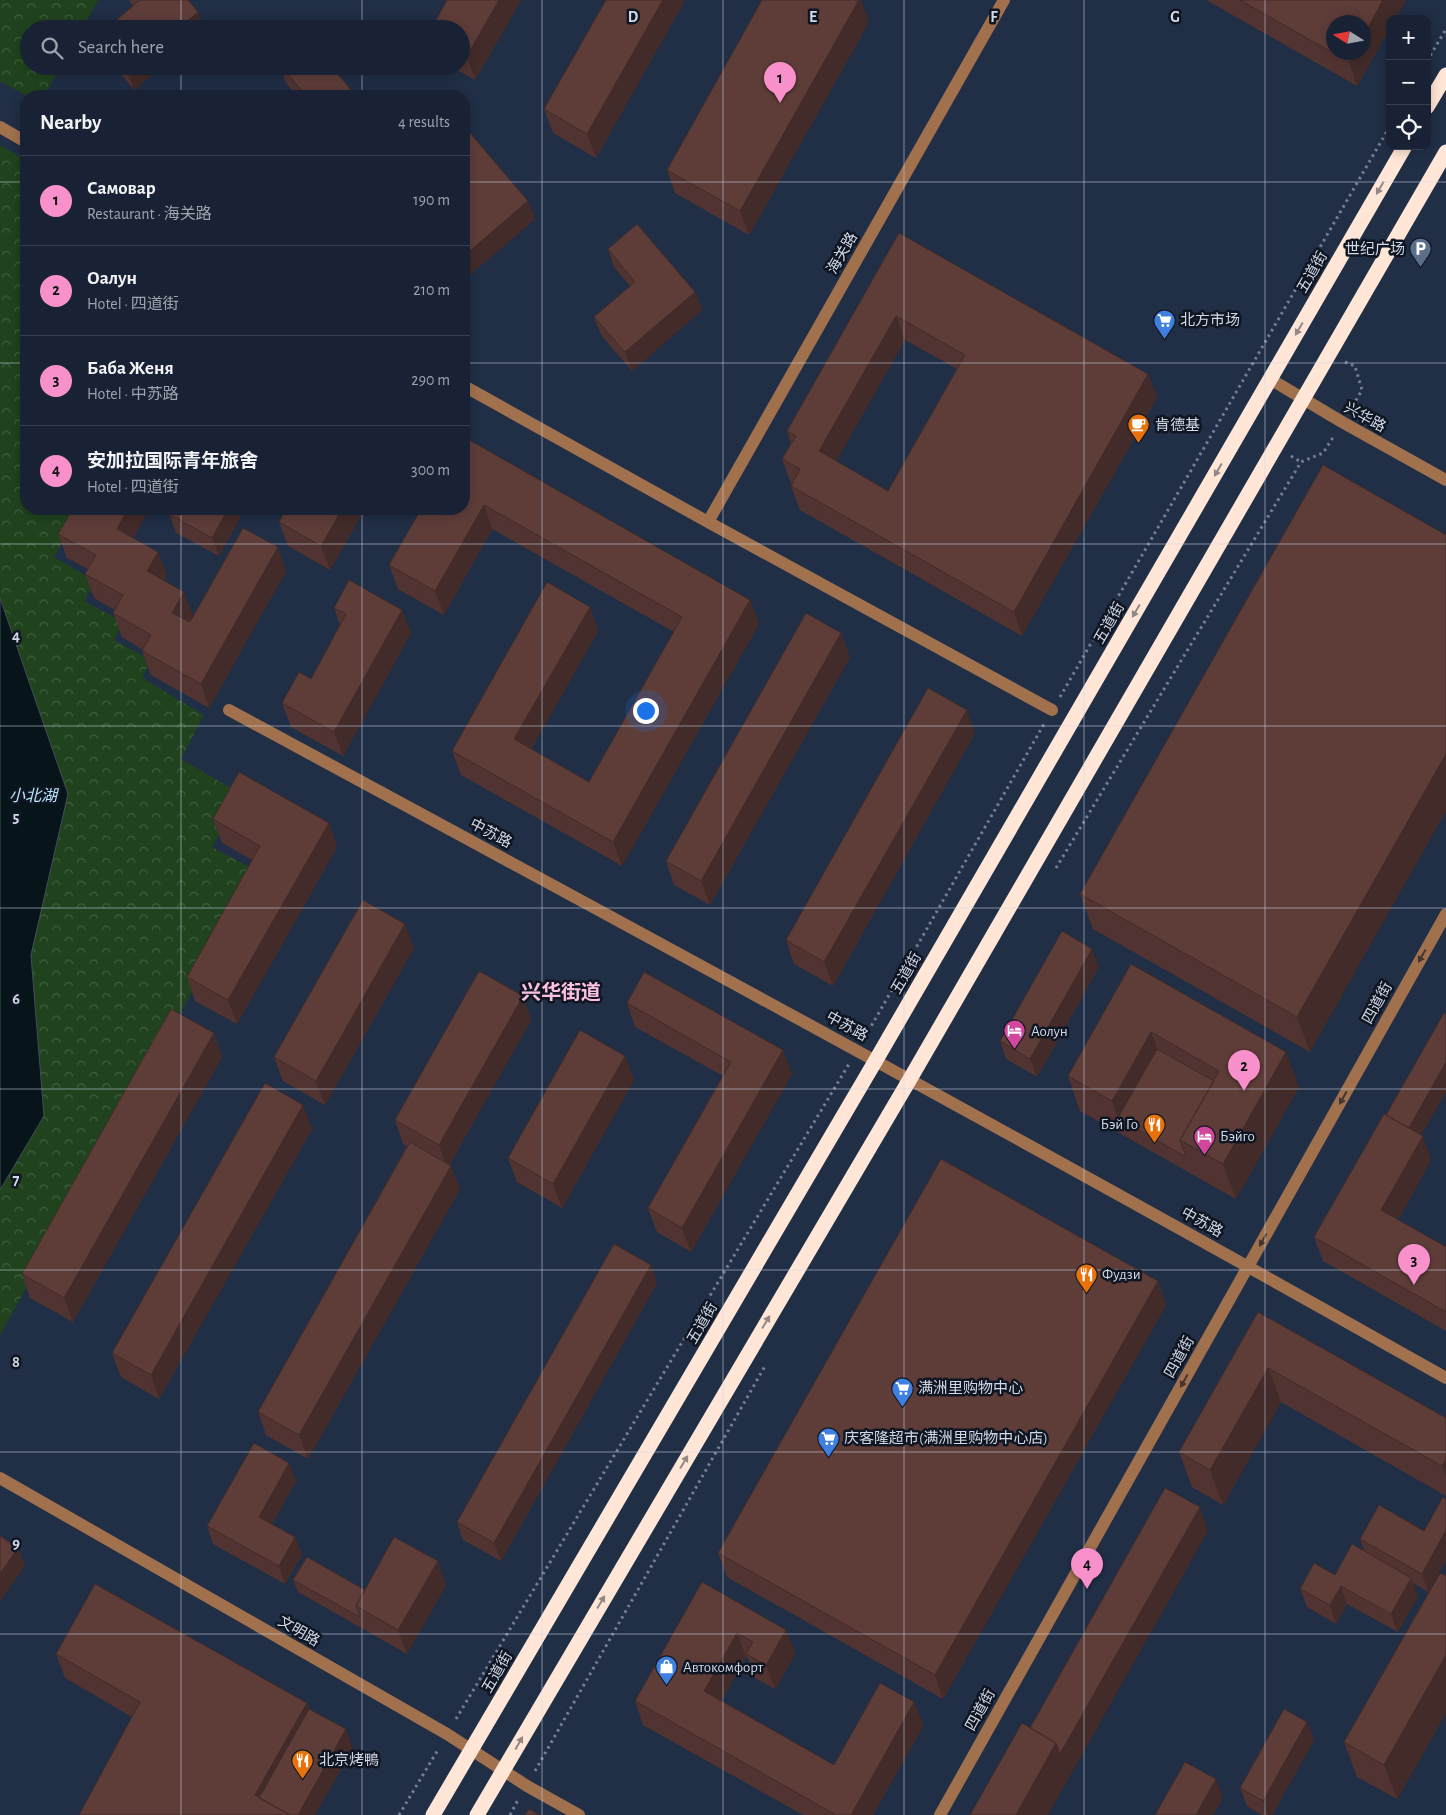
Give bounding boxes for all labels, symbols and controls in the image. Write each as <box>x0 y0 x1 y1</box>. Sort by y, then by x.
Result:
text: D <box>628 9 639 25</box>
text: E <box>809 9 817 25</box>
text: F <box>990 9 998 25</box>
text: G <box>1170 9 1180 25</box>
north arrow <box>1326 15 1371 60</box>
map controls <box>1386 15 1431 150</box>
button: + <box>1386 15 1431 60</box>
search box <box>20 20 470 75</box>
icon: search <box>38 34 66 62</box>
text: Search here <box>78 38 164 57</box>
button: − <box>1386 60 1431 105</box>
pin: 1 <box>764 62 796 103</box>
button: locate <box>1386 105 1431 150</box>
text: Nearby <box>40 112 101 133</box>
text: 4 results <box>398 114 450 130</box>
text: Самовар <box>87 179 156 198</box>
one-way arrow <box>1376 182 1385 195</box>
text: 1 <box>53 192 59 208</box>
text: 190 m <box>413 192 450 208</box>
text: Restaurant · 海关路 <box>87 206 212 222</box>
street label: 海关路 <box>824 230 860 276</box>
parking icon: 世纪广场 <box>1409 237 1433 268</box>
place label: 世纪广场 <box>1345 241 1405 257</box>
street label: 五道街 <box>1294 249 1330 295</box>
text: Оалун <box>87 269 137 288</box>
text: 2 <box>52 282 60 298</box>
text: 210 m <box>413 282 450 298</box>
text: Hotel · 四道街 <box>87 296 179 312</box>
supermarket icon: 北方市场 <box>1152 308 1176 339</box>
place label: 北方市场 <box>1180 311 1240 328</box>
one-way arrow <box>1295 323 1304 336</box>
text: Баба Женя <box>87 359 174 378</box>
text: 3 <box>53 372 59 388</box>
text: 290 m <box>411 372 450 388</box>
text: Hotel · 中苏路 <box>87 386 179 402</box>
street label: 兴华路 <box>1341 398 1389 435</box>
cafe icon: 肯德基 <box>1127 413 1151 444</box>
place label: 肯德基 <box>1155 416 1200 433</box>
text: 安加拉国际青年旅舍 <box>87 452 258 471</box>
text: 4 <box>52 462 60 478</box>
text: 300 m <box>411 462 450 478</box>
one-way arrow <box>1214 463 1222 477</box>
text: Hotel · 四道街 <box>87 479 179 495</box>
street label: 五道街 <box>1091 600 1127 646</box>
one-way arrow <box>1132 604 1141 617</box>
text: 4 <box>12 628 20 644</box>
your location <box>633 698 659 724</box>
water label: 小北湖 <box>9 787 60 804</box>
text: 5 <box>13 809 20 825</box>
street label: 中苏路 <box>467 815 515 851</box>
one-way arrow <box>1418 949 1426 964</box>
street label: 五道街 <box>888 950 924 996</box>
street label: 四道街 <box>1359 979 1395 1027</box>
district label: 兴华街道 <box>521 981 601 1003</box>
text: 6 <box>12 991 20 1007</box>
street label: 中苏路 <box>823 1008 871 1044</box>
hotel icon: Аолун <box>1003 1019 1027 1050</box>
place label: Аолун <box>1031 1024 1068 1039</box>
pin: 2 <box>1228 1050 1260 1091</box>
one-way arrow <box>1338 1091 1347 1105</box>
restaurant icon: Бэй Го <box>1142 1112 1166 1143</box>
place label: Бэй Го <box>1101 1117 1138 1132</box>
hotel icon: Бэйго <box>1192 1124 1216 1155</box>
place label: Бэйго <box>1220 1129 1255 1144</box>
text: 7 <box>13 1172 20 1188</box>
street label: 中苏路 <box>1178 1204 1226 1240</box>
one-way arrow <box>1259 1232 1267 1247</box>
pin: 3 <box>1398 1244 1430 1285</box>
restaurant icon: Фудзи <box>1074 1262 1098 1293</box>
place label: Фудзи <box>1102 1267 1141 1282</box>
street label: 五道街 <box>684 1300 720 1346</box>
one-way arrow <box>762 1316 771 1329</box>
street label: 四道街 <box>1161 1333 1197 1381</box>
text: 8 <box>12 1354 20 1370</box>
one-way arrow <box>1179 1375 1188 1388</box>
supermarket icon: 满洲里购物中心 <box>890 1376 914 1407</box>
place label: 满洲里购物中心 <box>918 1379 1023 1396</box>
supermarket icon: 庆客隆超市(满洲里购物中心店) <box>816 1426 840 1457</box>
place label: 庆客隆超市(满洲里购物中心店) <box>844 1429 1048 1446</box>
one-way arrow <box>679 1456 688 1469</box>
text: 9 <box>12 1535 20 1551</box>
pin: 4 <box>1071 1548 1103 1589</box>
one-way arrow <box>597 1596 606 1609</box>
street label: 文明路 <box>276 1613 322 1649</box>
street label: 五道街 <box>479 1649 515 1695</box>
shop icon: Автокомфорт <box>655 1655 679 1686</box>
place label: Автокомфорт <box>683 1660 764 1675</box>
street label: 四道街 <box>962 1686 998 1734</box>
one-way arrow <box>515 1736 524 1749</box>
restaurant icon: 北京烤鴨 <box>291 1748 315 1779</box>
place label: 北京烤鴨 <box>319 1751 379 1768</box>

